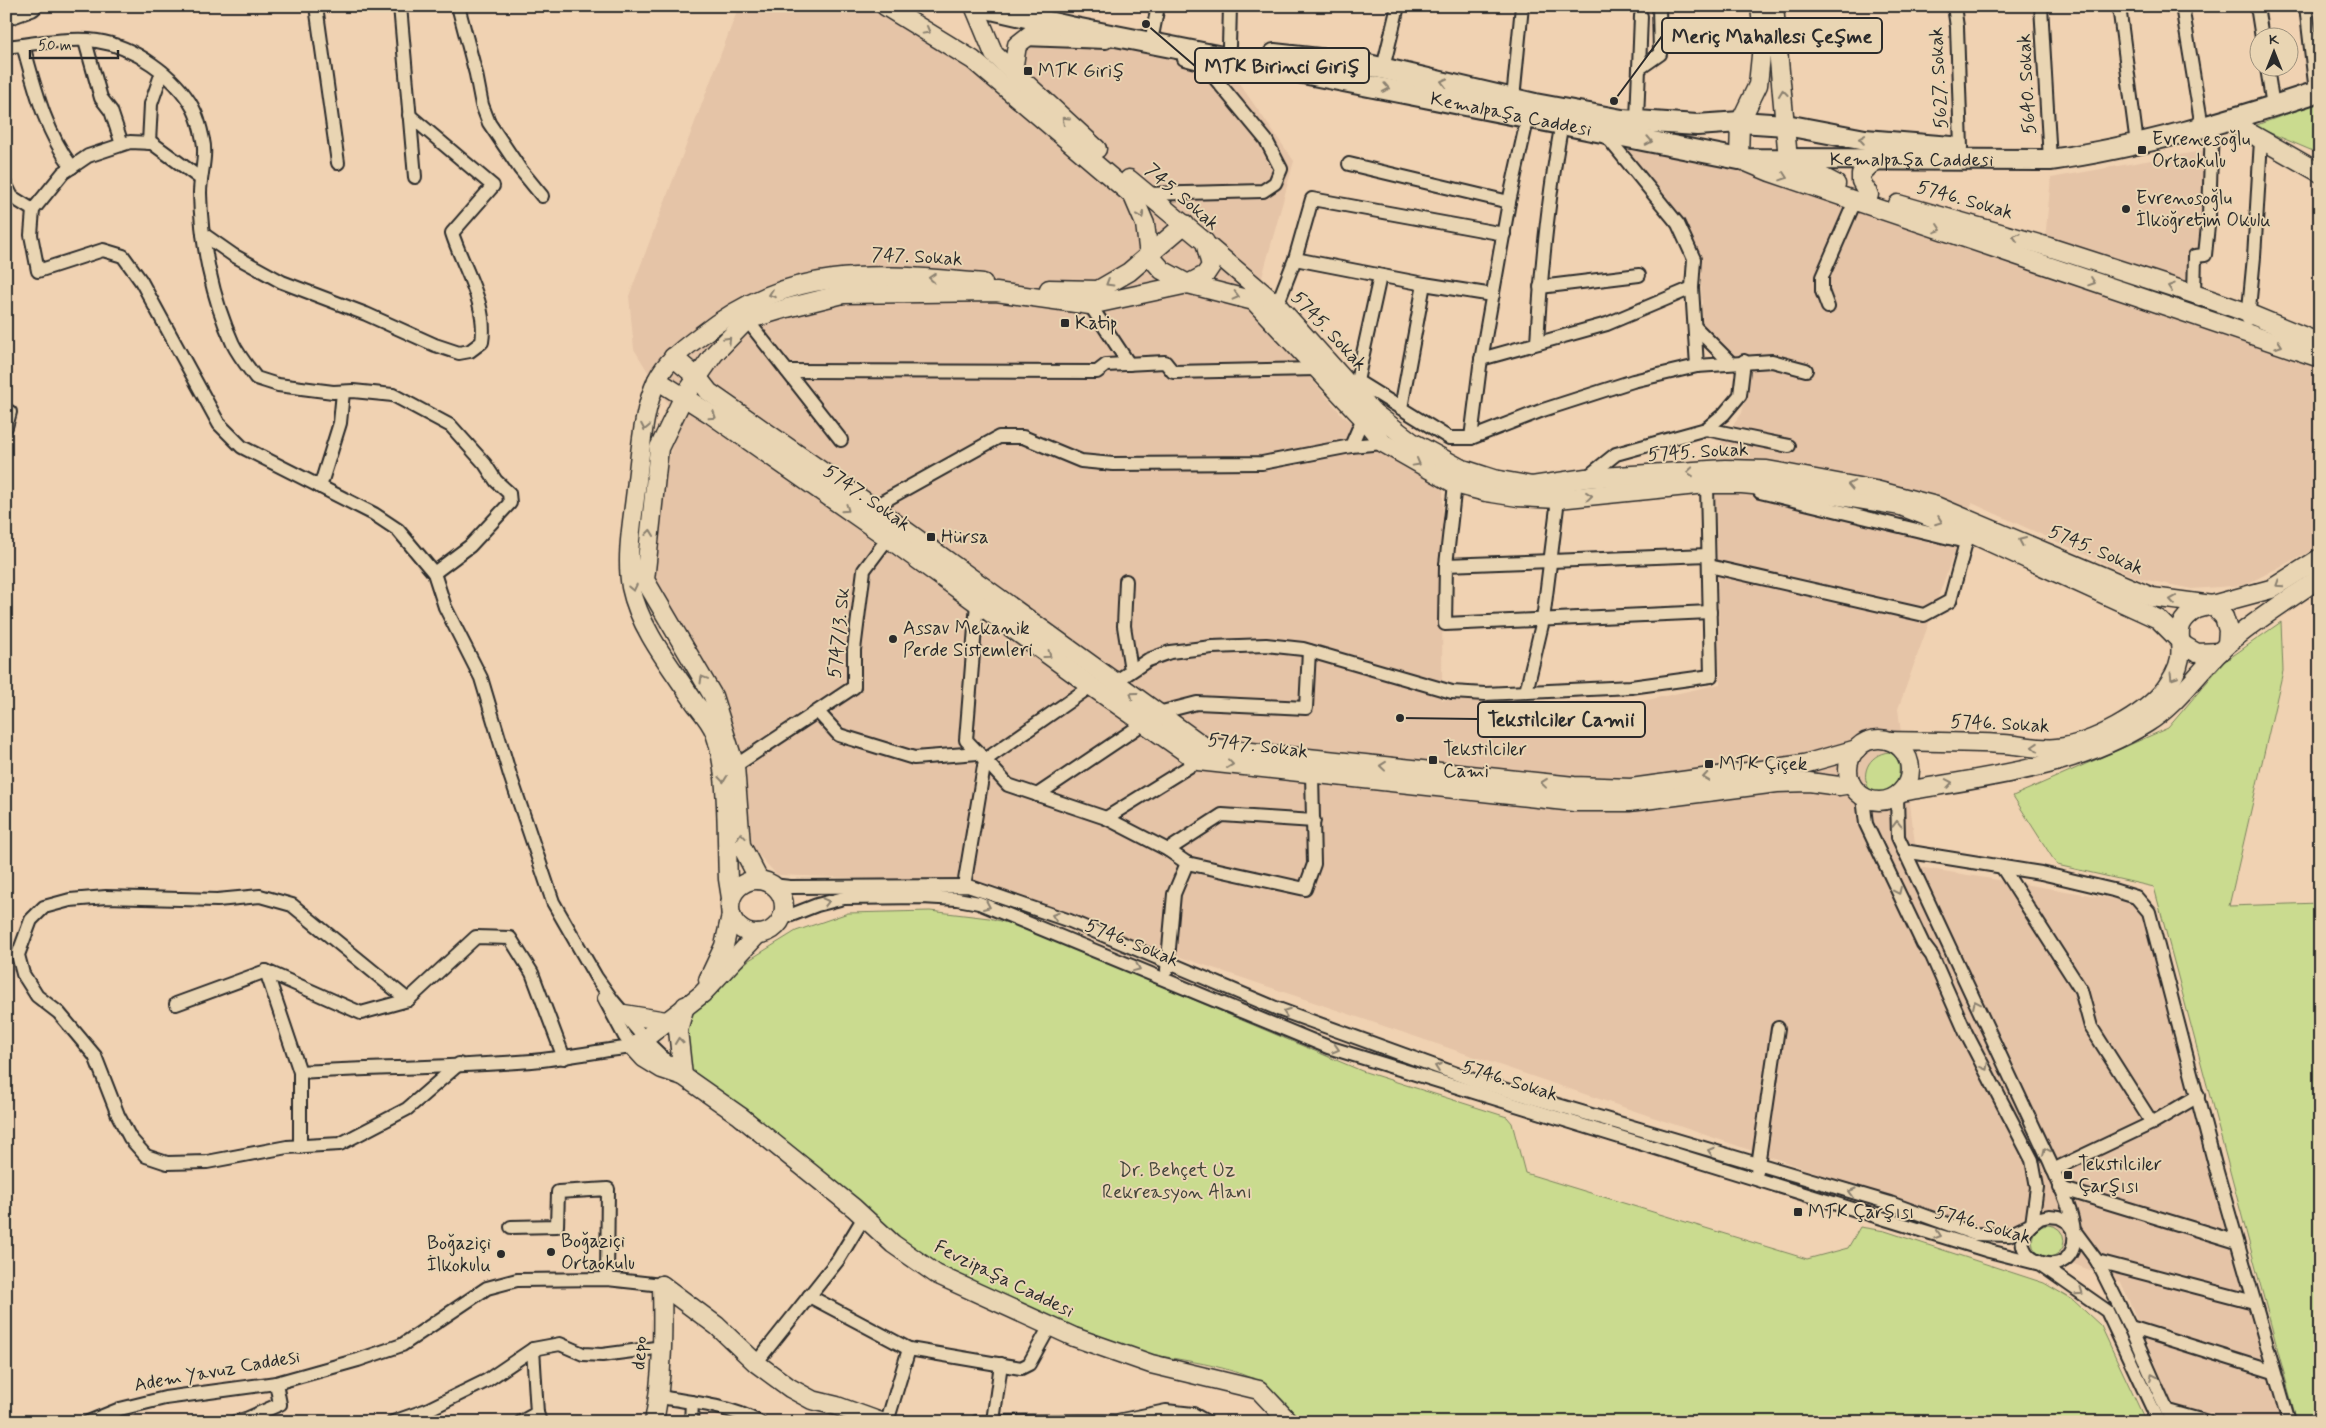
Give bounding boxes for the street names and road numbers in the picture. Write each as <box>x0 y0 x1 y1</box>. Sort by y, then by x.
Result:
street label: 5627. Sokak <box>1924 26 1954 130</box>
street label: 5640. Sokak <box>2012 33 2042 135</box>
street label: Kemalpaşa Caddesi <box>1428 86 1594 142</box>
street label: Kemalpaşa Caddesi <box>1830 147 1994 172</box>
street label: 745. Sokak <box>1140 158 1224 236</box>
street label: 5746. Sokak <box>1914 174 2016 226</box>
street label: 747. Sokak <box>871 242 963 272</box>
street label: 5745. Sokak <box>1286 286 1372 376</box>
street label: 5745. Sokak <box>1647 437 1749 467</box>
street label: 5747. Sokak <box>819 459 915 537</box>
street label: 5745. Sokak <box>2045 519 2147 581</box>
street label: 5747/3. Sk <box>822 586 856 680</box>
street label: 5746. Sokak <box>1950 709 2050 739</box>
street label: 5747. Sokak <box>1206 727 1310 765</box>
street label: 5746. Sokak <box>1081 913 1183 973</box>
street label: 5746. Sokak <box>1459 1055 1561 1107</box>
street label: 5746. Sokak <box>1932 1199 2034 1251</box>
street label: Fevzipaşa Caddesi <box>930 1234 1078 1324</box>
street label: depo <box>627 1335 653 1371</box>
street label: Adem Yavuz Caddesi <box>132 1344 302 1398</box>

